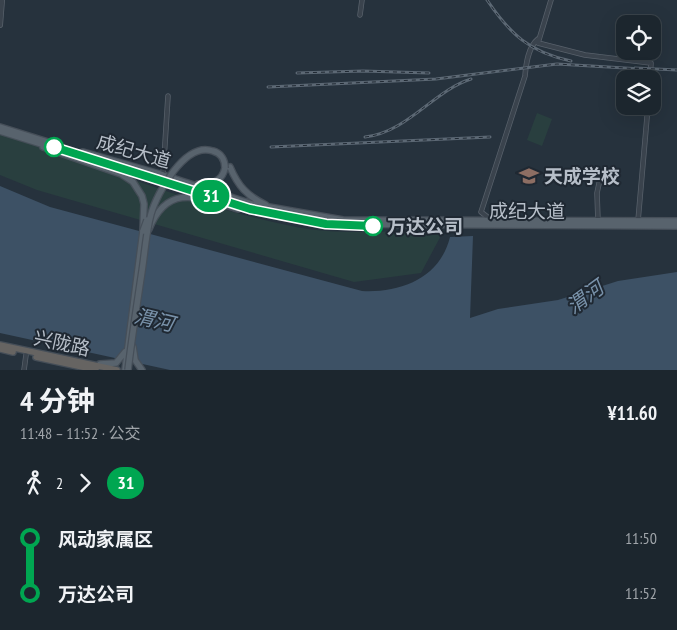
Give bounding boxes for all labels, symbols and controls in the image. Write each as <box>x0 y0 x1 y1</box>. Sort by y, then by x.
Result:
map controls <box>616 15 661 115</box>
button: locate <box>616 15 661 60</box>
button: layers <box>616 70 661 115</box>
street label: 成纪大道 <box>94 129 174 173</box>
unlabelled marker <box>44 137 64 157</box>
place label: 天成学校 <box>544 164 620 188</box>
school or university icon: 天成学校 <box>518 165 540 187</box>
line badge: 31 <box>188 180 234 212</box>
text: 31 <box>202 184 220 207</box>
street label: 成纪大道 <box>489 199 565 223</box>
place label: 万达公司 <box>387 214 463 238</box>
marker: 万达公司 <box>363 216 383 236</box>
water label: 渭河 <box>561 272 612 319</box>
water label: 渭河 <box>132 303 180 338</box>
street label: 兴陇路 <box>32 325 92 361</box>
text: 4 分钟 <box>20 382 95 419</box>
text: ¥11.60 <box>608 401 657 425</box>
text: 11:48 – 11:52 · 公交 <box>20 423 140 443</box>
icon: walk <box>20 469 48 497</box>
icon: forward <box>71 469 99 497</box>
text: 31 <box>117 471 134 494</box>
text: 2 <box>56 473 63 493</box>
text: 风动家属区 <box>58 527 153 551</box>
text: 11:50 <box>625 528 657 548</box>
text: 万达公司 <box>58 582 134 606</box>
text: 11:52 <box>625 583 657 603</box>

